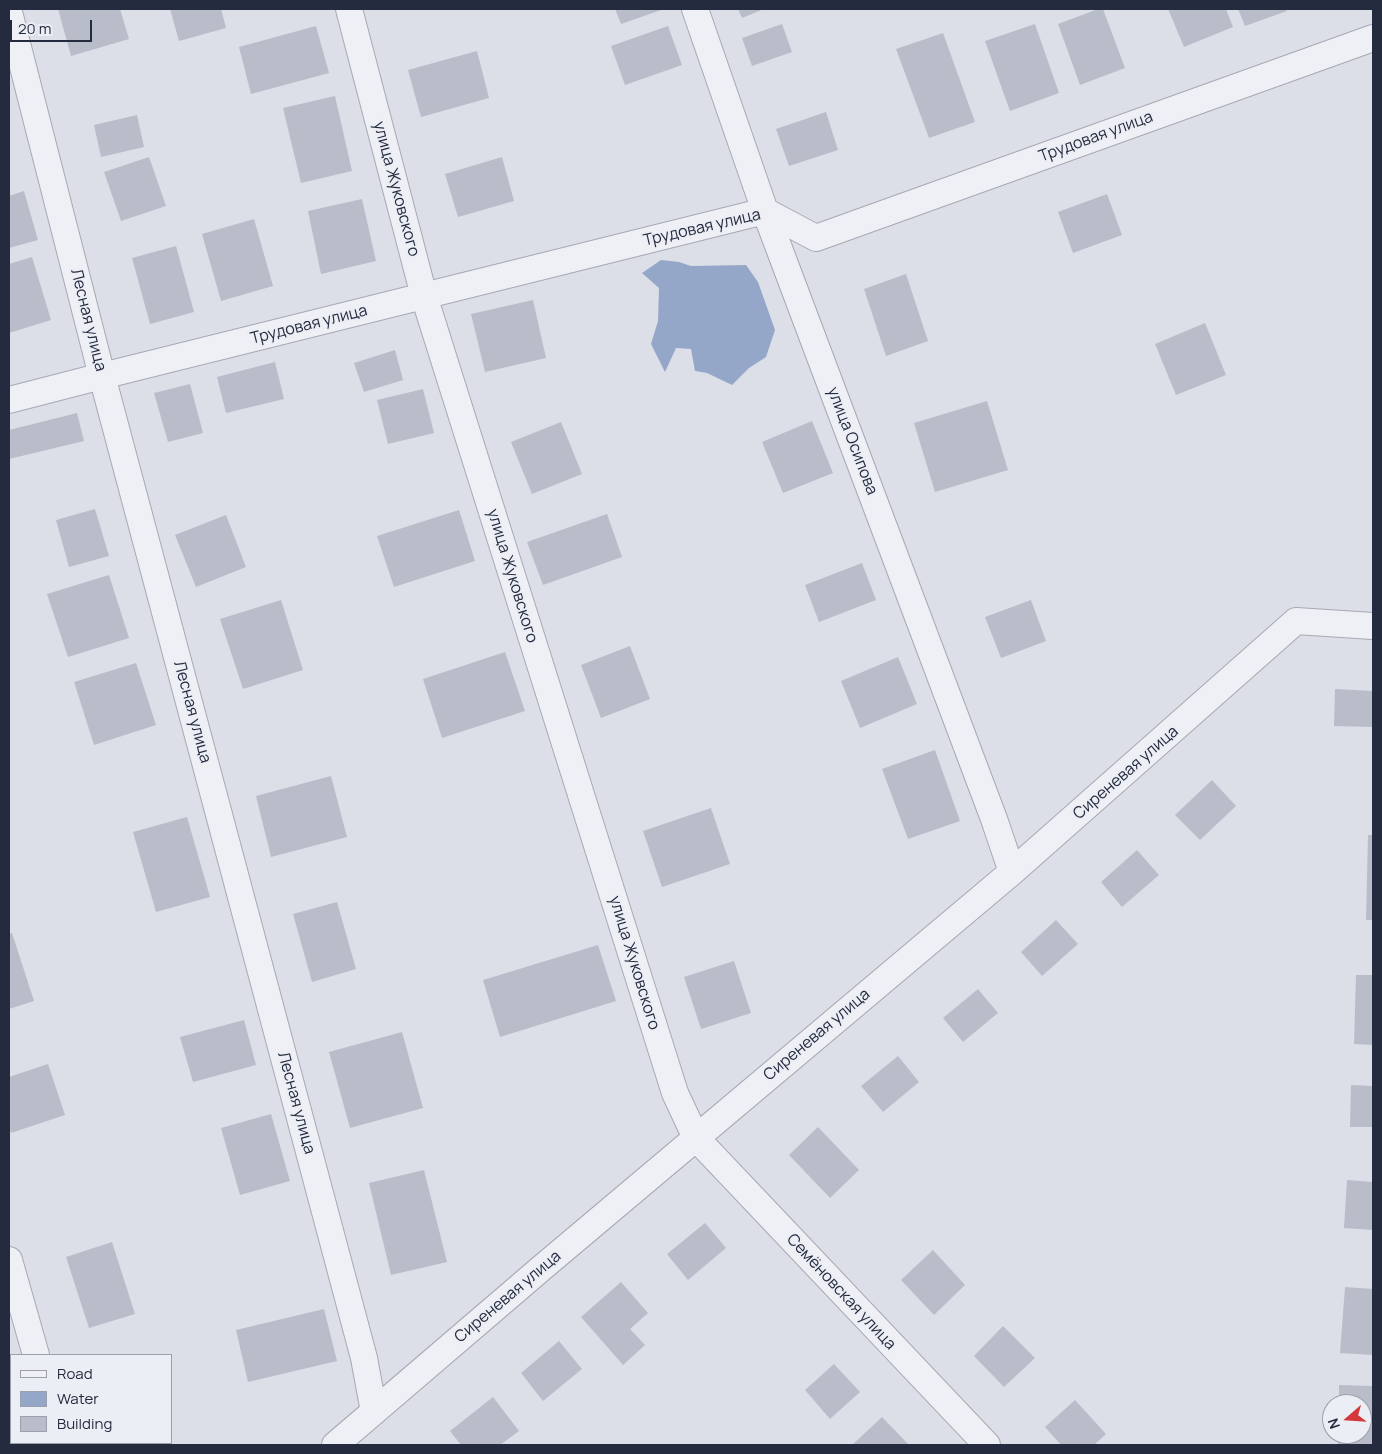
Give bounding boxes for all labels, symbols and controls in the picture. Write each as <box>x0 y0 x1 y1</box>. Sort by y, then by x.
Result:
scale bar <box>12 10 95 42</box>
text: 20 m <box>18 18 51 39</box>
street label: Трудовая улица <box>1036 108 1156 166</box>
street label: улица Жуковского <box>369 119 423 259</box>
street label: Трудовая улица <box>641 205 763 251</box>
street label: Лесная улица <box>66 267 110 373</box>
street label: Трудовая улица <box>249 301 369 349</box>
street label: улица Осипова <box>823 384 881 498</box>
street label: улица Жуковского <box>482 507 542 645</box>
street label: Лесная улица <box>169 659 215 765</box>
street label: Сиреневая улица <box>1070 722 1182 824</box>
street label: улица Жуковского <box>604 894 664 1032</box>
street label: Сиреневая улица <box>760 985 874 1085</box>
street label: Лесная улица <box>273 1050 319 1156</box>
street label: Семёновская улица <box>782 1230 900 1354</box>
street label: Сиреневая улица <box>451 1247 565 1347</box>
legend <box>10 1354 172 1444</box>
text: Road <box>57 1363 93 1384</box>
text: Water <box>57 1388 99 1409</box>
north arrow <box>1322 1394 1372 1444</box>
text: Building <box>57 1413 112 1434</box>
text: N <box>1323 1416 1344 1432</box>

